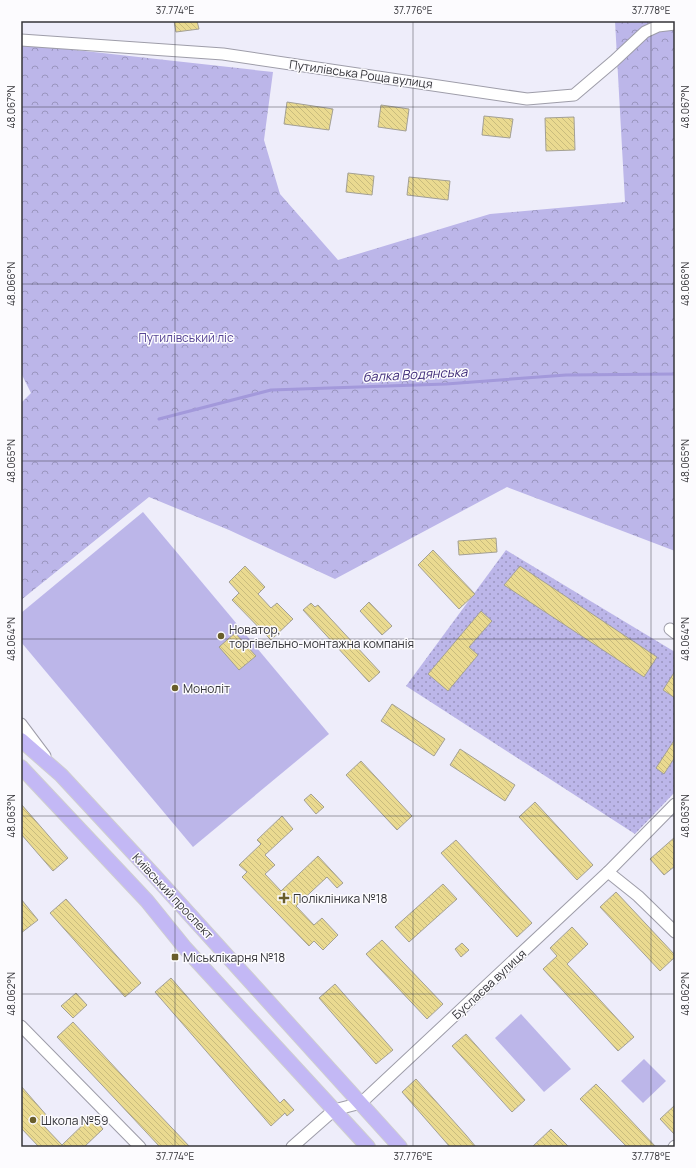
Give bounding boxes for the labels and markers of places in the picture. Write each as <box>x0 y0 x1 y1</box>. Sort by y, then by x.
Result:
place label: Новатор, торгівельно-монтажна компанія <box>229 621 414 652</box>
marker: Новатор, торгівельно-монтажна компанія <box>216 631 226 641</box>
place label: Моноліт <box>183 680 230 697</box>
marker: Моноліт <box>170 683 180 693</box>
place label: Полікліника №18 <box>293 890 388 907</box>
marker: Полікліника №18 <box>278 892 290 904</box>
place label: Міськлікарня №18 <box>183 949 285 966</box>
marker: Міськлікарня №18 <box>170 952 180 962</box>
place label: Школа №59 <box>41 1112 108 1129</box>
marker: Школа №59 <box>28 1115 38 1125</box>

